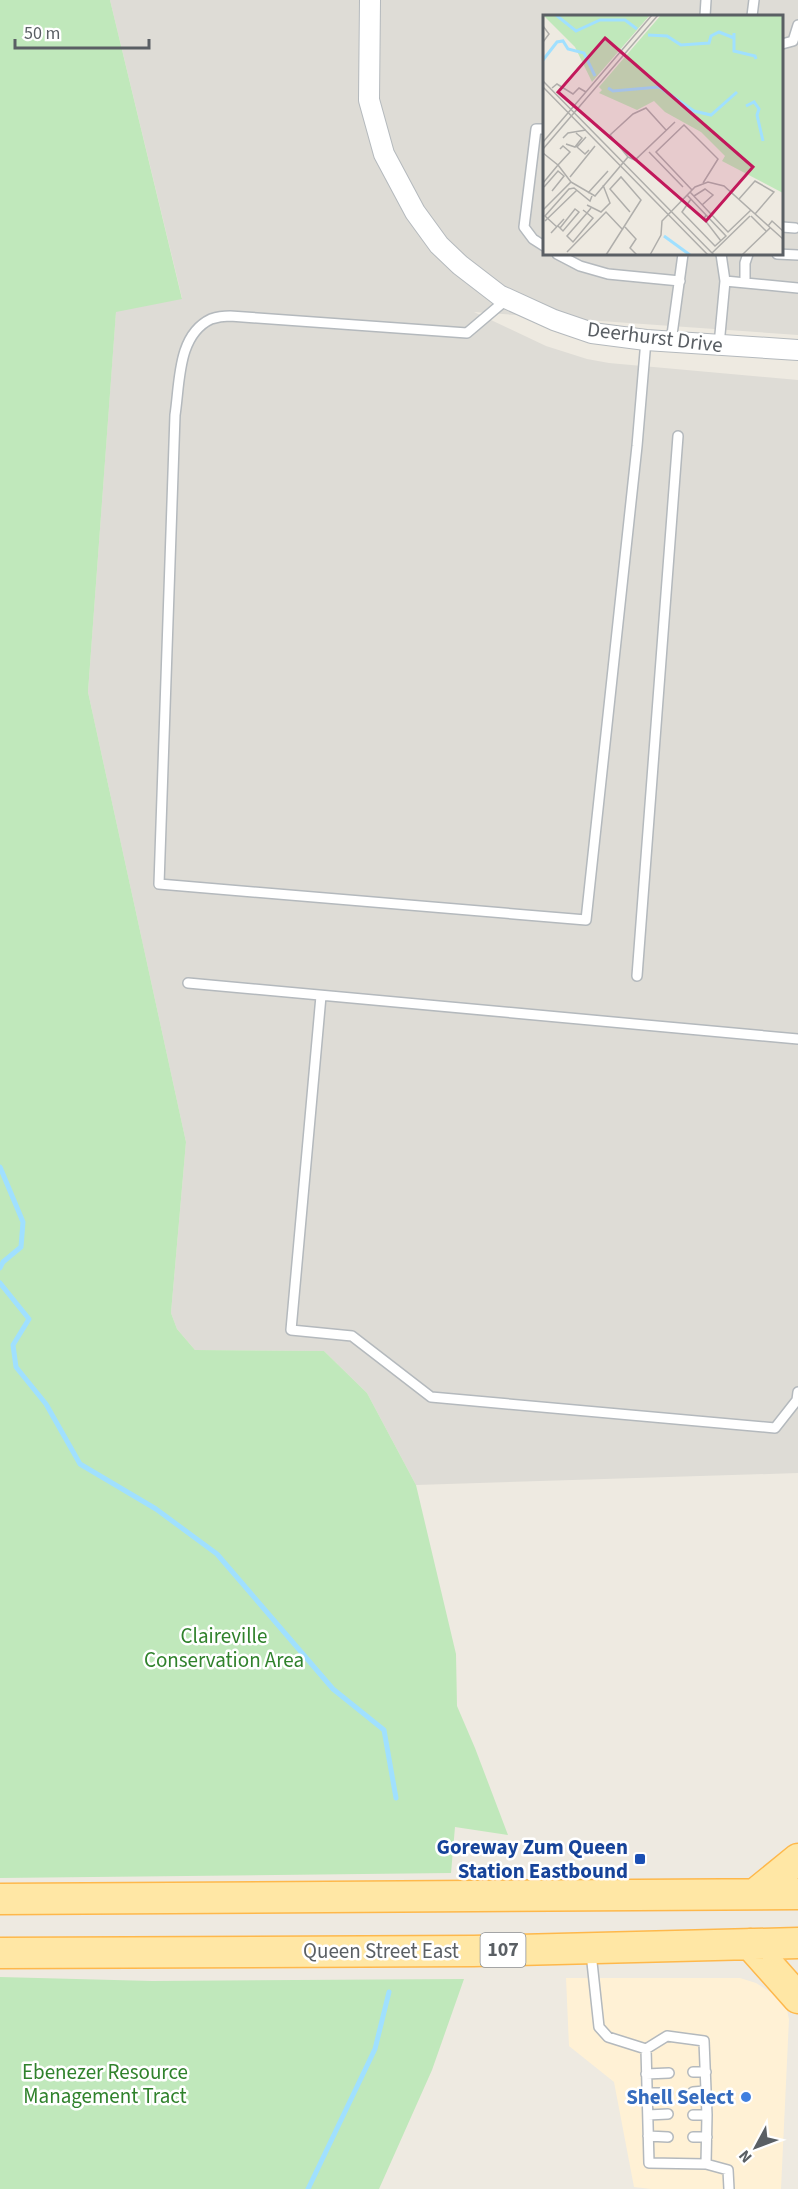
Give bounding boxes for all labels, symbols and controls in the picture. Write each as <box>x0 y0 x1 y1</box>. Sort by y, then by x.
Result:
scale bar <box>15 12 148 50</box>
inset map <box>543 15 783 255</box>
text: 50 m <box>24 21 60 46</box>
street label: Deerhurst Drive <box>586 314 724 360</box>
park label: Claireville Conservation Area <box>144 1621 304 1675</box>
place label: Goreway Zum Queen Station Eastbound <box>436 1832 628 1886</box>
marker: Goreway Zum Queen Station Eastbound <box>633 1852 647 1866</box>
road number: 107 <box>480 1933 526 1967</box>
street label: Queen Street East <box>303 1936 459 1966</box>
park label: Ebenezer Resource Management Tract <box>22 2057 188 2111</box>
place label: Shell Select <box>626 2082 734 2112</box>
marker: Shell Select <box>739 2090 753 2104</box>
north arrow <box>726 2117 786 2177</box>
text: N <box>734 2145 757 2167</box>

